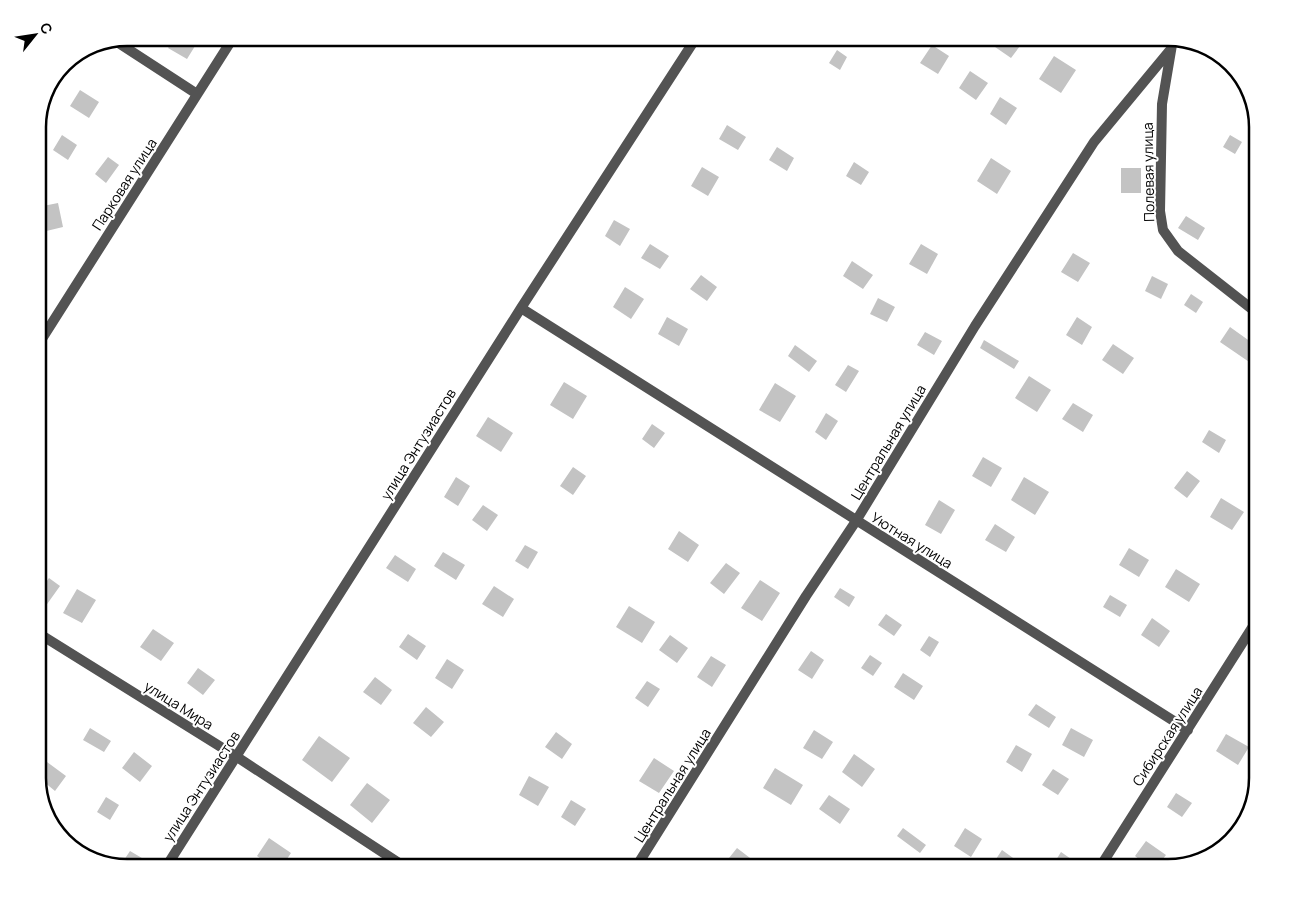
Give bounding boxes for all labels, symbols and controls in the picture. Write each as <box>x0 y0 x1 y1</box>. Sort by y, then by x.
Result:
north arrow <box>10 10 60 60</box>
text: С <box>36 19 58 37</box>
street label: Полевая улица <box>1138 122 1158 222</box>
street label: Парковая улица <box>87 134 161 234</box>
street label: Центральная улица <box>846 381 930 503</box>
street label: улица Энтузиастов <box>376 384 460 503</box>
street label: Уютная улица <box>868 507 956 573</box>
street label: улица Мира <box>141 676 217 734</box>
street label: Сибирская улица <box>1128 683 1206 789</box>
street label: Центральная улица <box>629 724 715 846</box>
street label: улица Энтузиастов <box>158 727 244 845</box>

